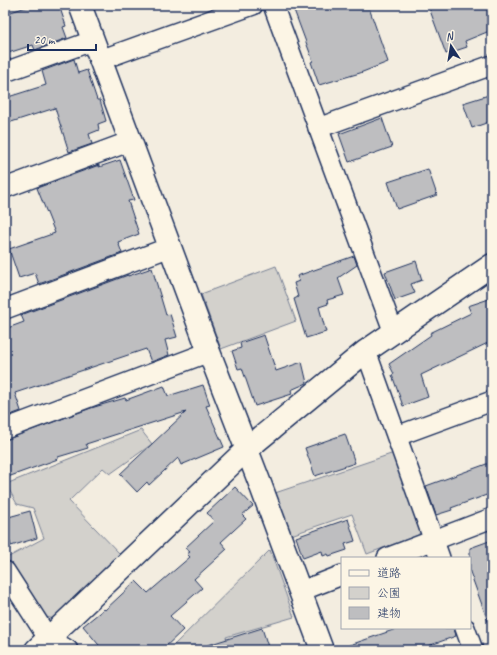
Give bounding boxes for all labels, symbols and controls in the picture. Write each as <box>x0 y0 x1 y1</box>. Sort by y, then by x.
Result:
scale bar <box>28 26 96 52</box>
north arrow <box>431 26 471 66</box>
text: N <box>444 28 456 44</box>
text: 20 m <box>34 32 56 48</box>
legend <box>341 557 471 629</box>
text: 道路 <box>377 565 401 581</box>
text: 公園 <box>377 585 401 601</box>
text: 建物 <box>377 605 401 621</box>

